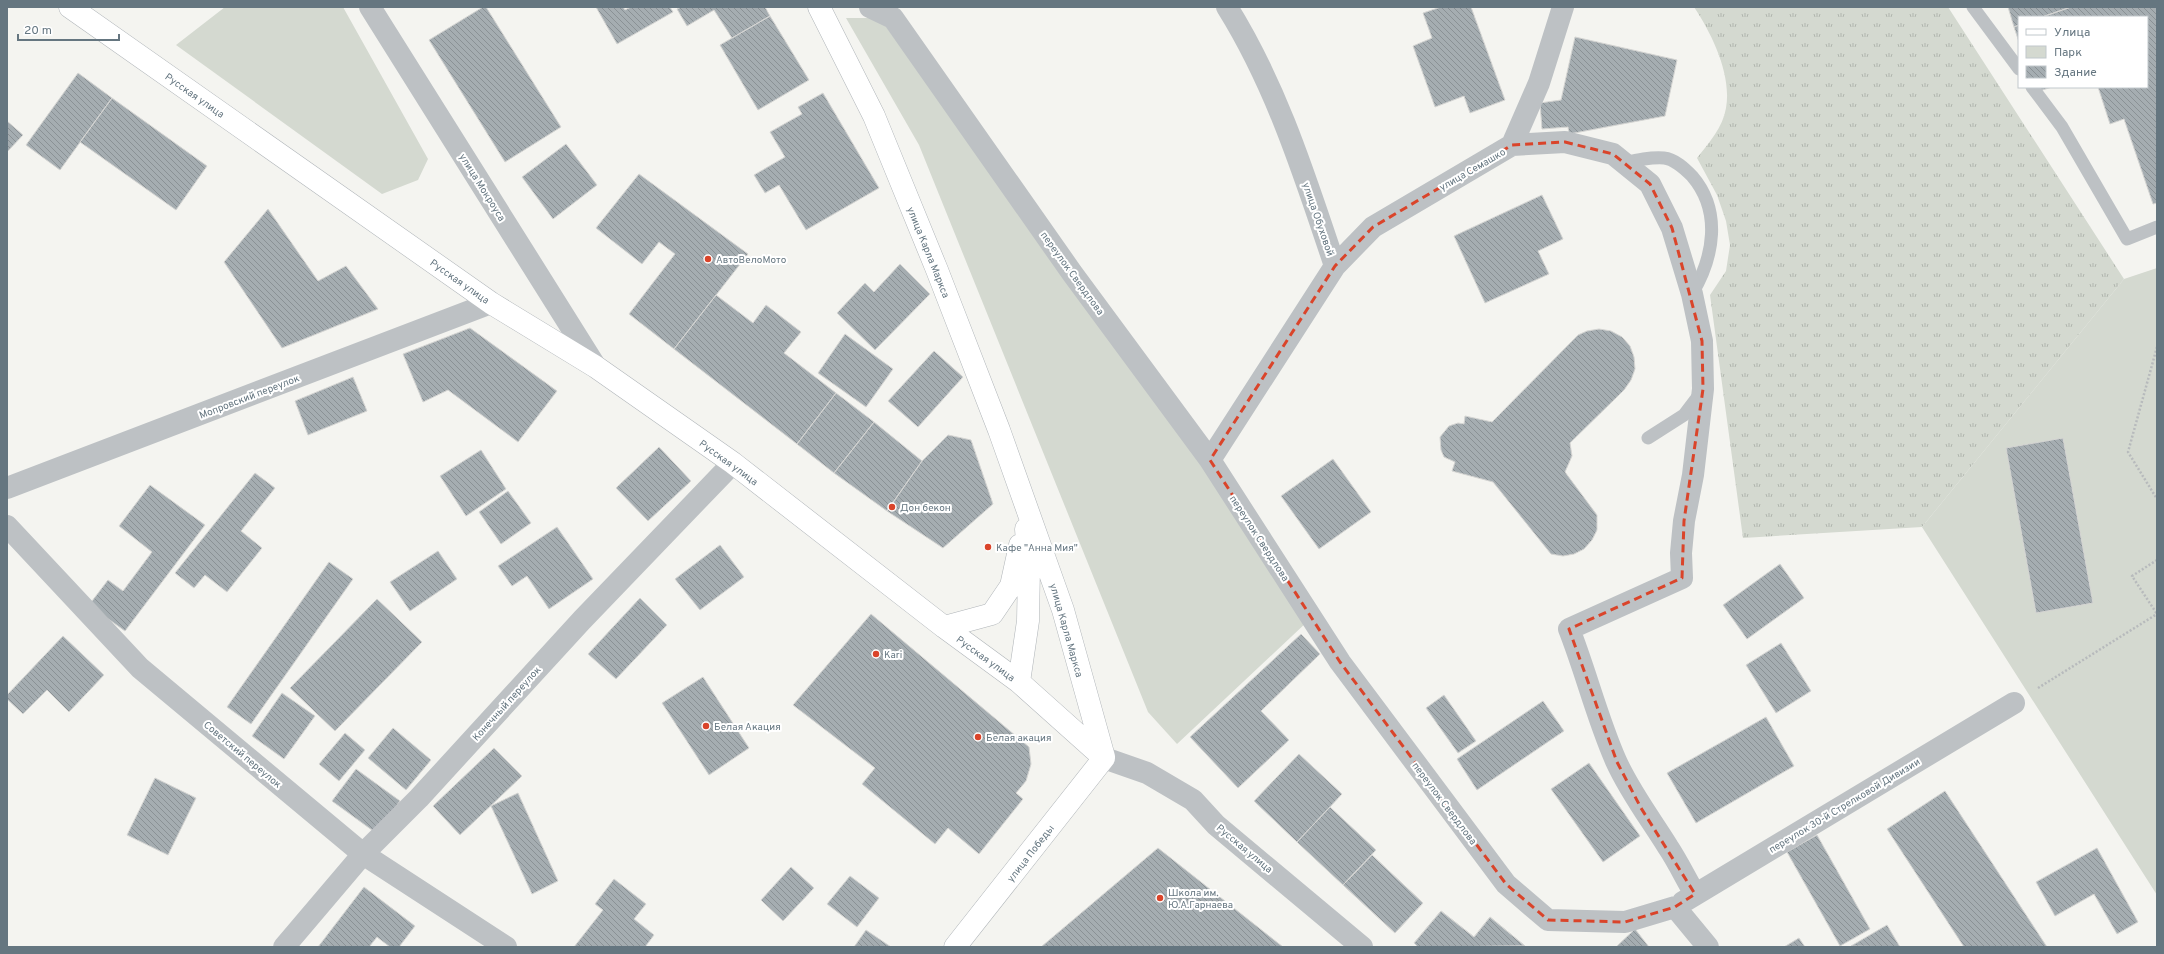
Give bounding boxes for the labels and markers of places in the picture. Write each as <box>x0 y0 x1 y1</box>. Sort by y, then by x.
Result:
marker: АвтоВелоМото <box>703 254 713 264</box>
place label: АвтоВелоМото <box>716 254 787 267</box>
marker: Дон бекон <box>887 502 897 512</box>
place label: Дон бекон <box>900 502 951 515</box>
marker: Кафе "Анна Мия" <box>983 542 993 552</box>
place label: Кафе "Анна Мия" <box>996 542 1078 555</box>
marker: Kari <box>871 649 881 659</box>
place label: Kari <box>884 649 902 662</box>
marker: Белая Акация <box>701 721 711 731</box>
place label: Белая Акация <box>714 721 781 734</box>
marker: Белая акация <box>973 732 983 742</box>
place label: Белая акация <box>986 732 1052 745</box>
place label: Школа им. Ю.А.Гарнаева <box>1168 887 1233 912</box>
marker: Школа им. Ю.А.Гарнаева <box>1155 893 1165 903</box>

